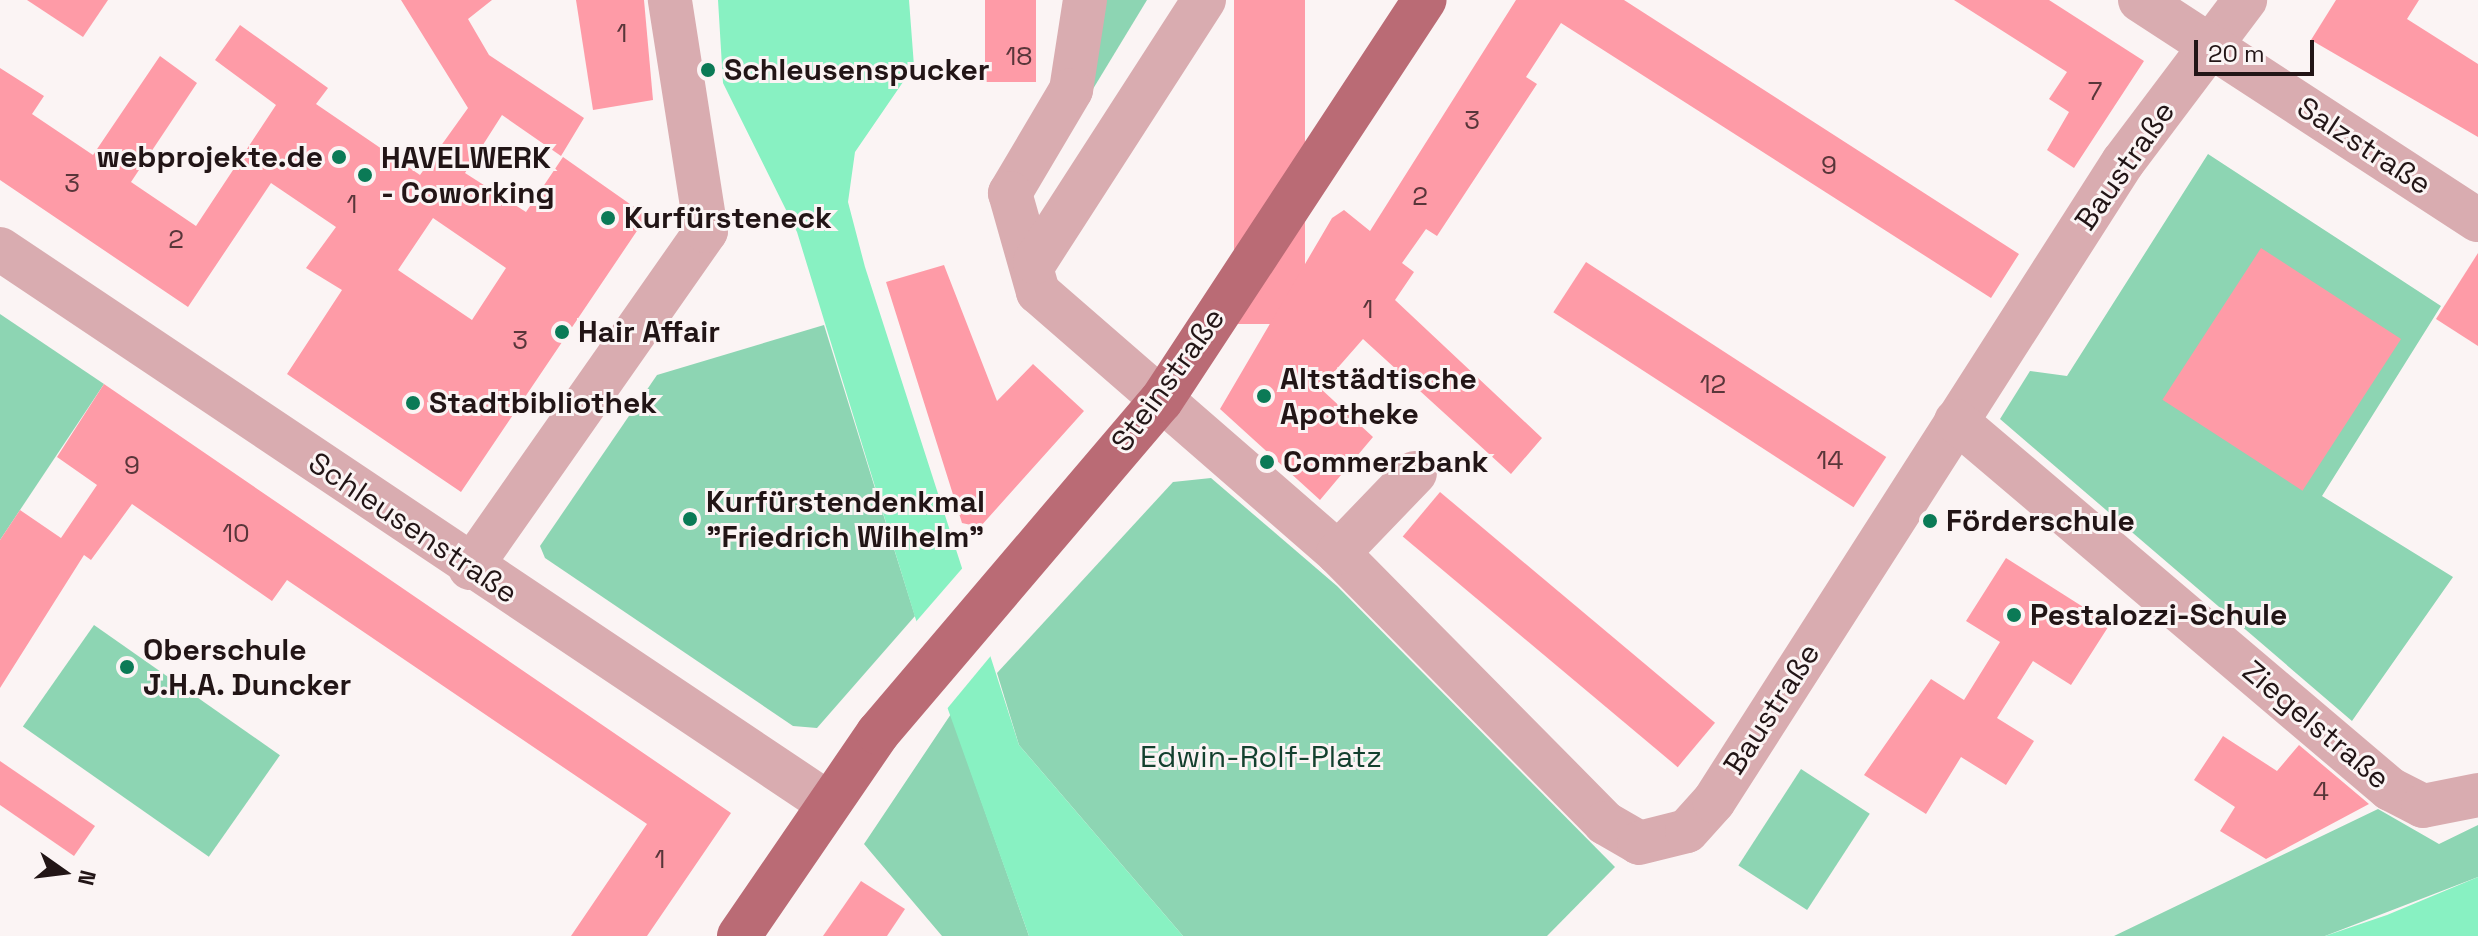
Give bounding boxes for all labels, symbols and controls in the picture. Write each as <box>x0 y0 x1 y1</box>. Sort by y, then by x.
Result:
house number: 1 <box>617 18 627 50</box>
scale bar <box>2198 24 2318 74</box>
text: 20 m <box>2208 38 2265 69</box>
house number: 18 <box>1005 41 1033 73</box>
place label: Schleusenspucker <box>724 52 990 88</box>
marker: Schleusenspucker <box>699 61 717 79</box>
house number: 7 <box>2088 76 2102 108</box>
street label: Salzstraße <box>2290 89 2438 203</box>
street label: Baustraße <box>2068 95 2182 237</box>
house number: 3 <box>1464 105 1480 137</box>
place label: webprojekte.de <box>97 139 323 175</box>
place label: HAVELWERK - Coworking <box>381 140 555 210</box>
marker: webprojekte.de <box>330 148 348 166</box>
house number: 9 <box>1821 150 1837 182</box>
marker: HAVELWERK - Coworking <box>356 166 374 184</box>
house number: 3 <box>64 168 80 200</box>
house number: 2 <box>1412 181 1428 213</box>
house number: 1 <box>347 189 357 221</box>
place label: Kurfürsteneck <box>624 200 832 236</box>
marker: Kurfürsteneck <box>599 209 617 227</box>
house number: 2 <box>168 224 184 256</box>
house number: 1 <box>1363 294 1373 326</box>
street label: Steinstraße <box>1104 301 1232 459</box>
place label: Hair Affair <box>578 314 721 350</box>
marker: Hair Affair <box>553 323 571 341</box>
house number: 3 <box>512 325 528 357</box>
place label: Altstädtische Apotheke <box>1280 361 1477 432</box>
house number: 12 <box>1700 369 1726 401</box>
place label: Stadtbibliothek <box>429 385 657 421</box>
marker: Altstädtische Apotheke <box>1255 387 1273 405</box>
marker: Stadtbibliothek <box>404 394 422 412</box>
place label: Commerzbank <box>1283 444 1489 480</box>
street label: Schleusenstraße <box>302 445 524 611</box>
house number: 14 <box>1816 445 1844 477</box>
house number: 9 <box>124 450 140 482</box>
marker: Commerzbank <box>1258 453 1276 471</box>
place label: Kurfürstendenkmal "Friedrich Wilhelm" <box>706 484 985 554</box>
place label: Förderschule <box>1946 503 2135 539</box>
marker: Kurfürstendenkmal "Friedrich Wilhelm" <box>681 510 699 528</box>
marker: Förderschule <box>1921 512 1939 530</box>
house number: 10 <box>222 518 250 550</box>
place label: Pestalozzi-Schule <box>2030 597 2287 633</box>
marker: Pestalozzi-Schule <box>2005 606 2023 624</box>
place label: Oberschule J.H.A. Duncker <box>143 632 352 702</box>
street label: Baustraße <box>1716 637 1828 781</box>
street label: Ziegelstraße <box>2235 653 2397 797</box>
marker: Oberschule J.H.A. Duncker <box>118 658 136 676</box>
park label: Edwin-Rolf-Platz <box>1140 739 1382 775</box>
house number: 4 <box>2313 776 2329 808</box>
north arrow <box>24 832 104 912</box>
house number: 1 <box>655 844 665 876</box>
text: N <box>72 867 103 888</box>

